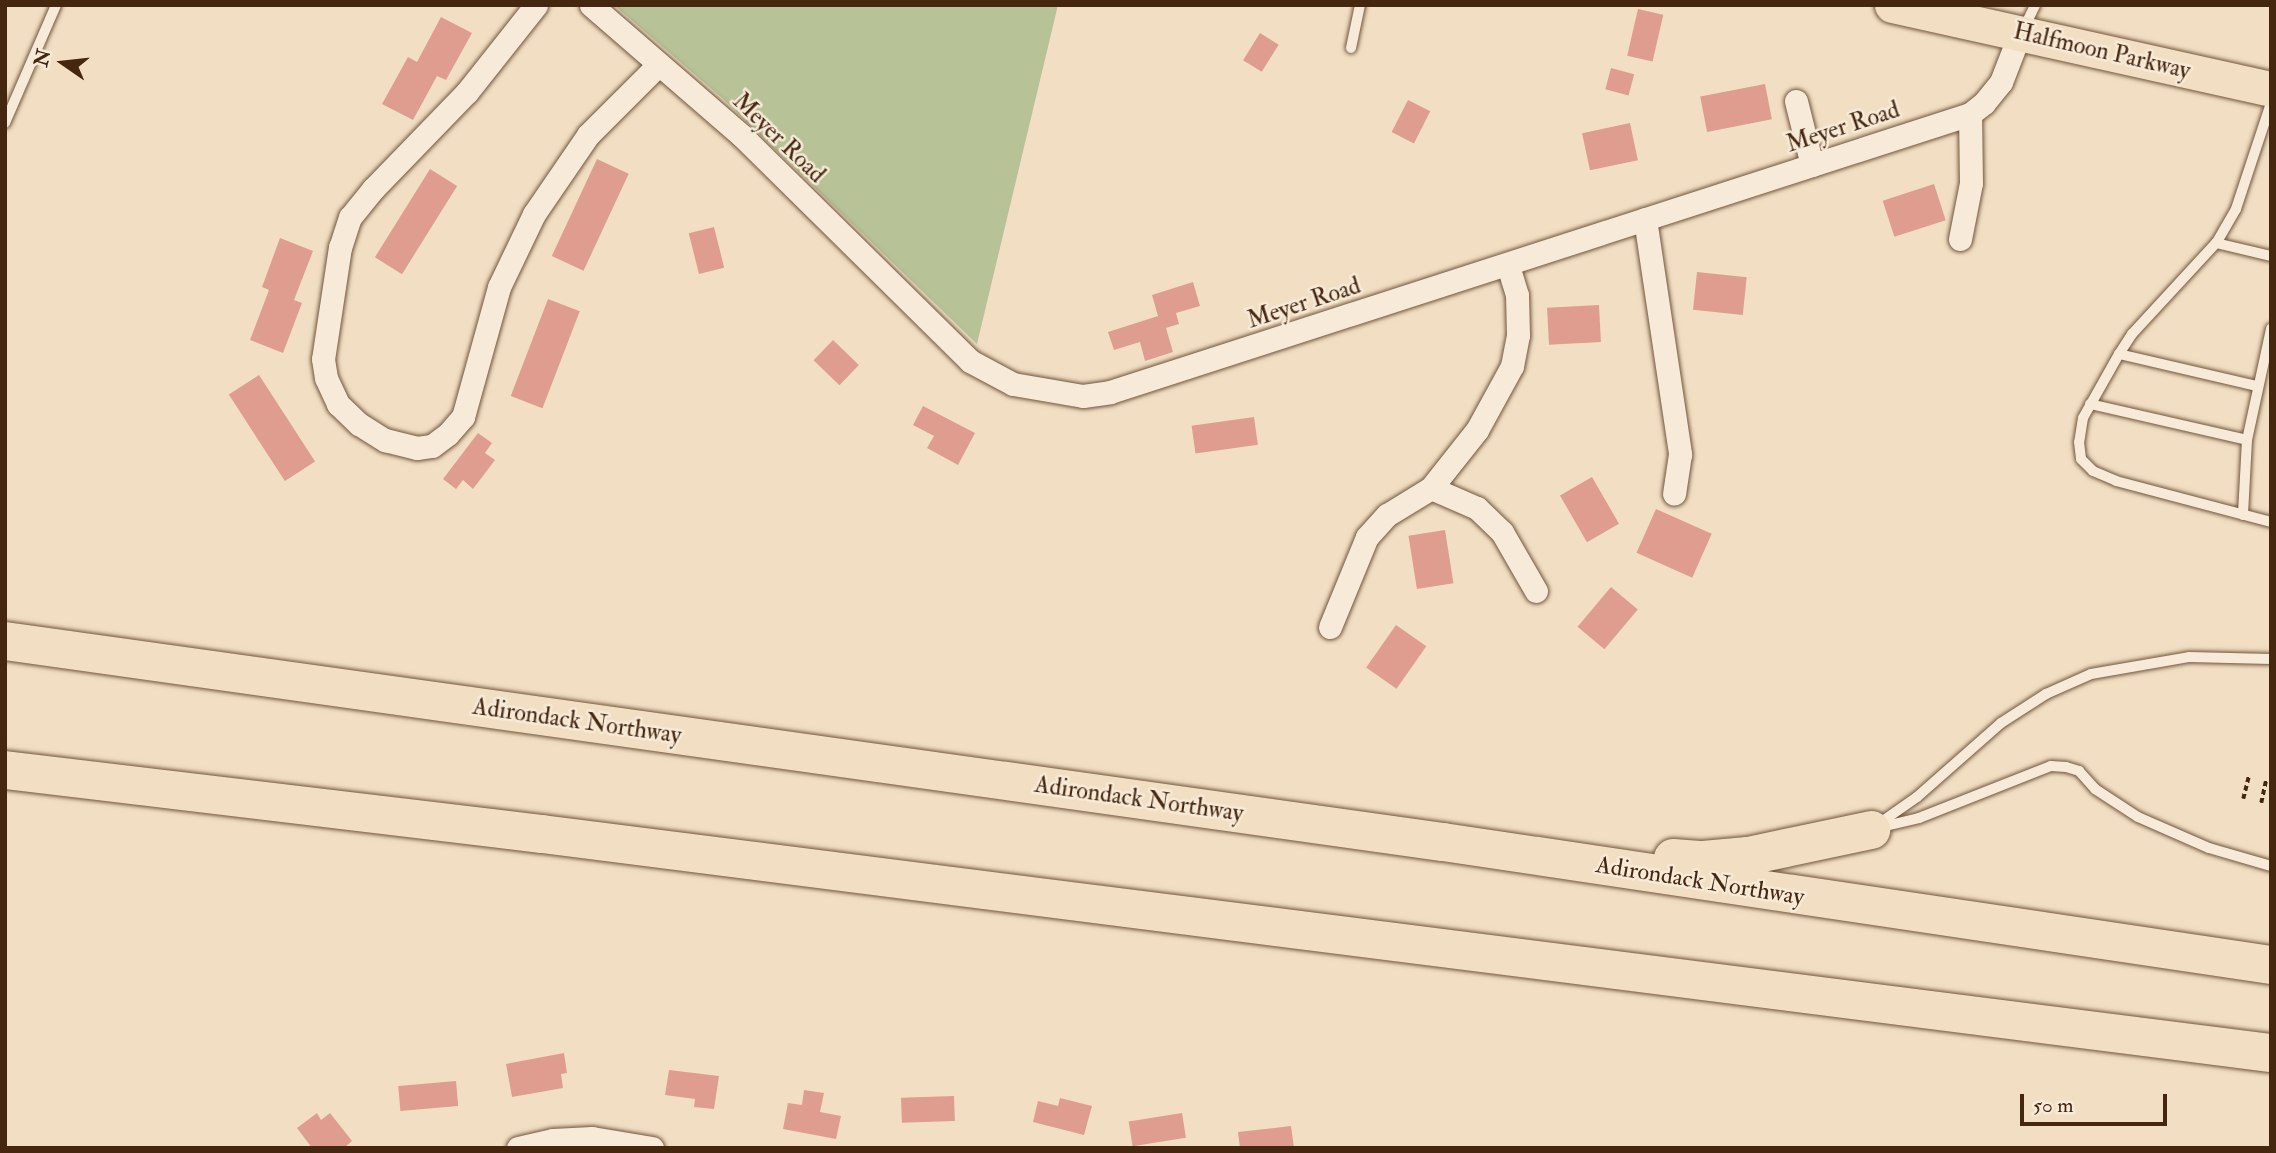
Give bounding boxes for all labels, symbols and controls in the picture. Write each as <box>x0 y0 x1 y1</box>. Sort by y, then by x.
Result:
street label: Halfmoon Parkway <box>2011 17 2193 85</box>
north arrow <box>28 28 98 98</box>
text: N <box>29 47 56 69</box>
street label: Meyer Road <box>727 87 831 189</box>
street label: Meyer Road <box>1783 95 1903 159</box>
street label: Meyer Road <box>1244 271 1364 335</box>
street label: Adirondack Northway <box>471 692 683 750</box>
street label: Adirondack Northway <box>1033 770 1245 828</box>
street label: Adirondack Northway <box>1594 850 1806 912</box>
scale bar <box>2024 1080 2171 1124</box>
text: 50 m <box>2033 1092 2074 1119</box>

